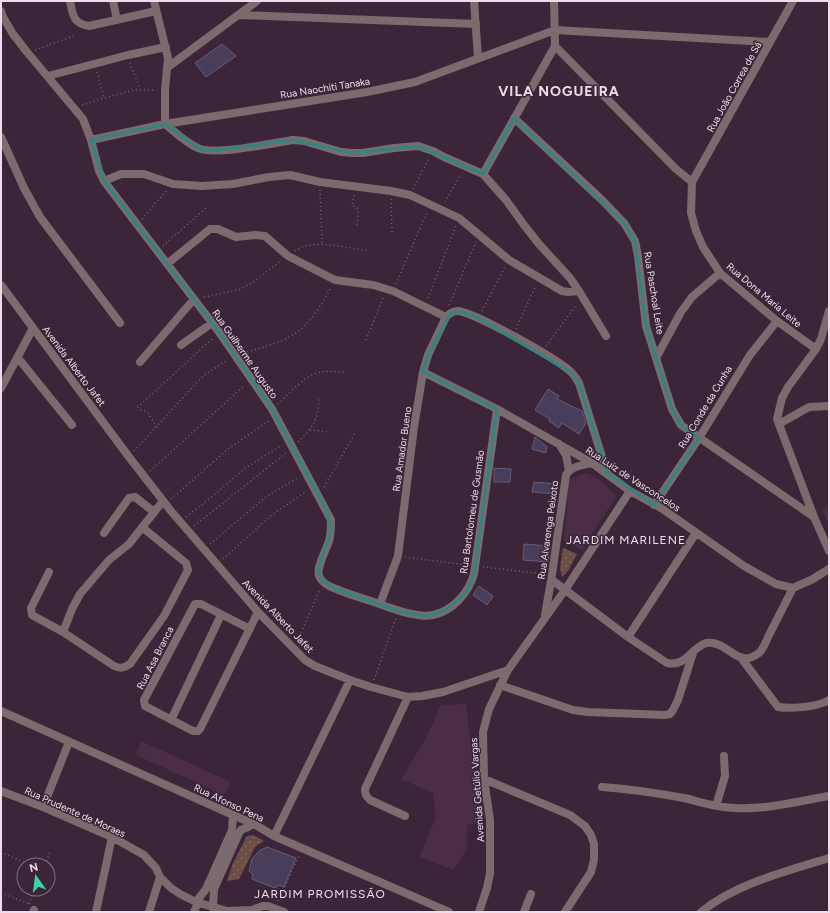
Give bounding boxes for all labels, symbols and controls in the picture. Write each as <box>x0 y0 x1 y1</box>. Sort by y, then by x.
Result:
street label: Rua João Correa de Sá <box>704 39 764 135</box>
street label: Rua Naochiti Tanaka <box>279 75 371 101</box>
district label: VILA NOGUEIRA <box>498 83 620 100</box>
street label: Rua Paschoal Leite <box>641 251 667 336</box>
street label: Rua Dona Maria Leite <box>724 260 805 331</box>
street label: Rua Guilherme Augusto <box>209 307 281 401</box>
street label: Avenida Alberto Jafet <box>40 323 109 409</box>
street label: Rua Conde da Cunha <box>675 363 735 451</box>
street label: Rua Amador Bueno <box>390 405 414 492</box>
street label: Rua Luiz de Vasconcelos <box>583 444 683 515</box>
street label: Rua Bartolomeu de Gusmão <box>457 449 487 575</box>
street label: Rua Alvarenga Peixoto <box>535 479 561 580</box>
district label: JARDIM MARILENE <box>566 533 686 547</box>
street label: Avenida Alberto Jafet <box>240 576 317 656</box>
street label: Rua Asa Branca <box>134 624 176 692</box>
street label: Avenida Getúlio Vargas <box>467 737 487 843</box>
street label: Rua Afonso Pena <box>192 781 266 825</box>
street label: Rua Prudente de Moraes <box>22 784 128 840</box>
north arrow <box>16 857 56 897</box>
text: N <box>28 860 39 875</box>
district label: JARDIM PROMISSÃO <box>254 887 386 901</box>

